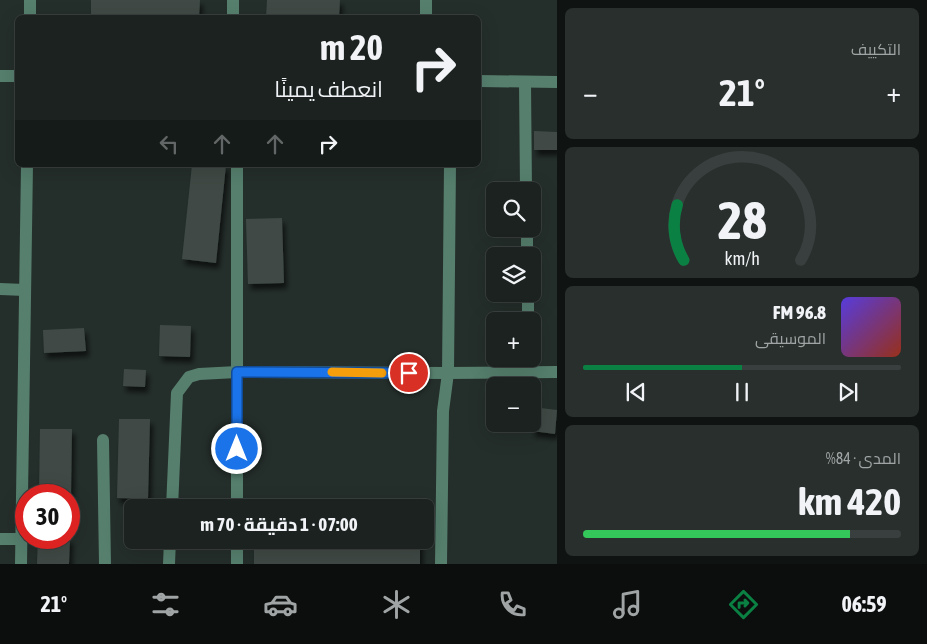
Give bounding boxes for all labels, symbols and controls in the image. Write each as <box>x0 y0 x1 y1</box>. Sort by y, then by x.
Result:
text: 20 m <box>320 27 383 67</box>
icon: right <box>401 35 466 100</box>
text: التكييف <box>851 40 901 58</box>
text: 21° <box>719 71 765 114</box>
text: انعطف يمينًا <box>274 76 383 102</box>
text: − <box>583 76 598 108</box>
text: + <box>886 76 901 108</box>
icon: left <box>155 130 183 158</box>
icon: ahead <box>208 130 236 158</box>
icon: ahead <box>261 130 289 158</box>
icon: right <box>314 130 342 158</box>
map controls <box>486 182 541 432</box>
button: search <box>486 182 541 237</box>
text: 28 <box>718 190 766 250</box>
button: layers <box>486 247 541 302</box>
text: km/h <box>724 248 760 269</box>
text: 96.8 FM <box>773 301 826 323</box>
button: + <box>486 312 541 367</box>
text: الموسيقى <box>755 329 826 347</box>
pin <box>388 352 430 394</box>
icon: arrive <box>395 359 423 387</box>
button: − <box>486 377 541 432</box>
icon: previous <box>622 378 650 406</box>
icon: pause <box>728 378 756 406</box>
icon: next <box>834 378 862 406</box>
position arrow <box>210 422 262 474</box>
text: المدى · 84% <box>826 449 901 467</box>
text: 420 km <box>798 480 901 523</box>
speed limit sign: 30 <box>15 484 80 549</box>
text: 07:00 · 1 دقيقة · 70 m <box>200 513 358 535</box>
icon: filters <box>148 587 183 622</box>
icon: car <box>263 587 298 622</box>
icon: climate <box>379 587 414 622</box>
icon: phone <box>495 587 530 622</box>
icon: music <box>610 587 645 622</box>
icon: directions <box>726 587 761 622</box>
text: 21° <box>40 591 67 617</box>
text: 06:59 <box>841 591 887 617</box>

